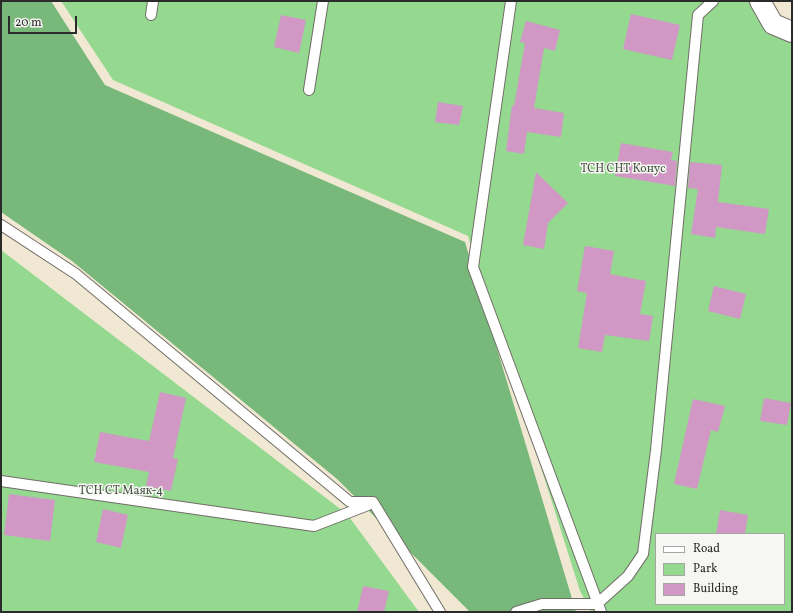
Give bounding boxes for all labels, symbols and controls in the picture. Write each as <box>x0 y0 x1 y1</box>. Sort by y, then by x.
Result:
scale bar <box>10 8 79 34</box>
text: 20 m <box>15 15 42 31</box>
park label: ТСН СНТ Конус <box>580 163 666 177</box>
park label: ТСН СТ Маяк-4 <box>79 485 163 499</box>
legend <box>655 533 785 605</box>
text: Road <box>693 541 720 557</box>
text: Park <box>693 561 718 577</box>
text: Building <box>693 581 738 597</box>

